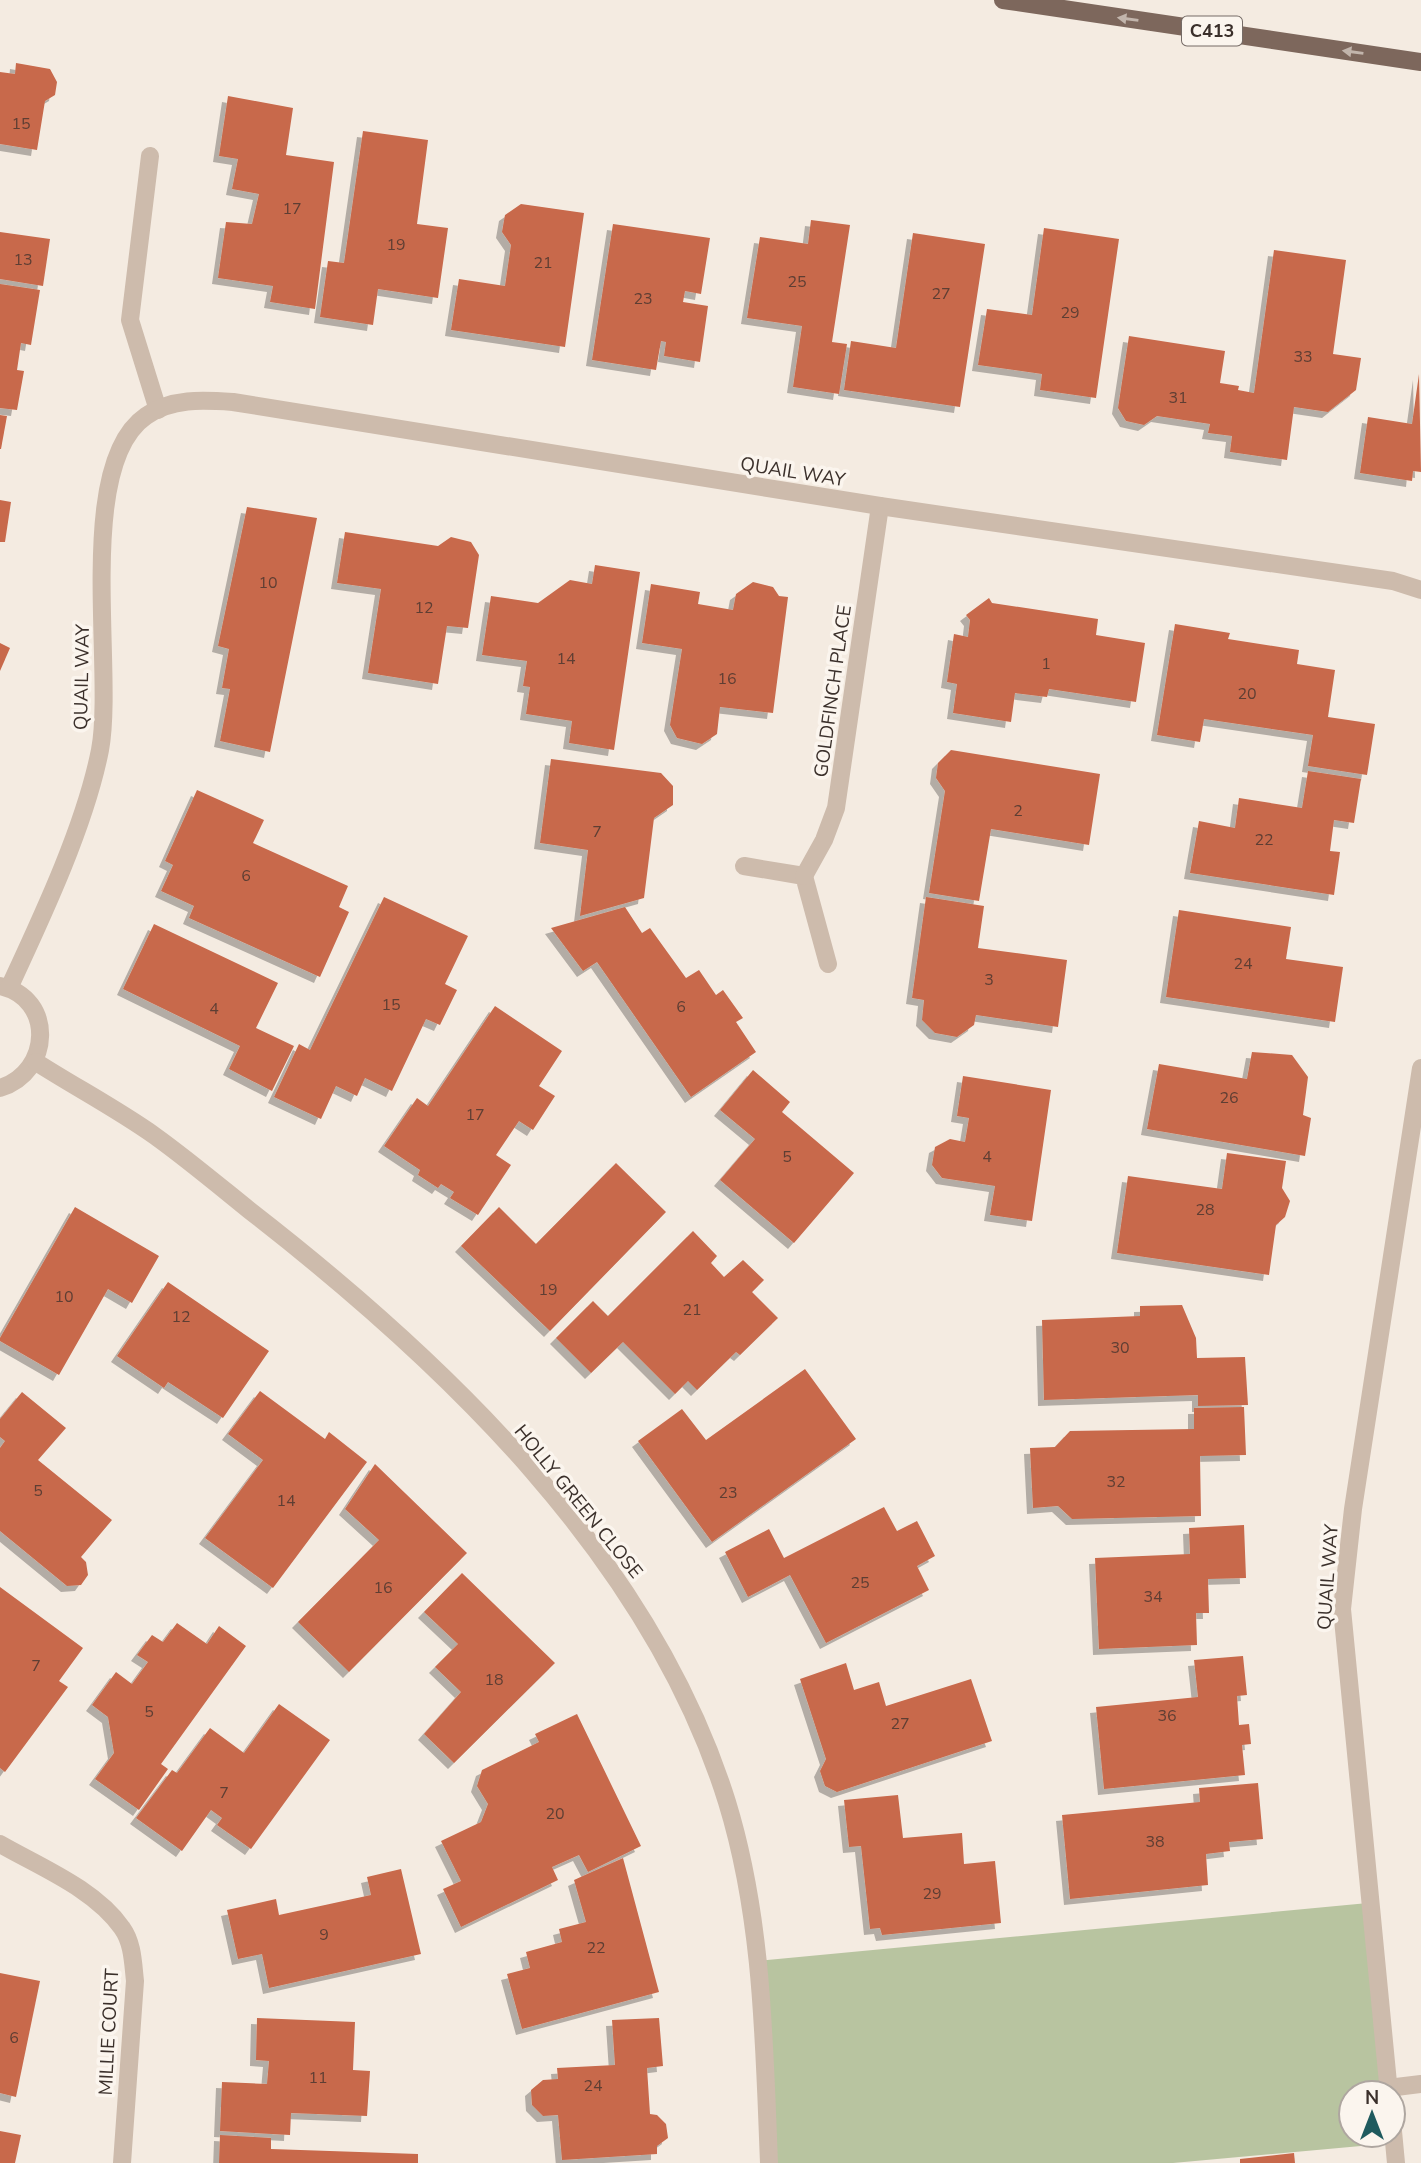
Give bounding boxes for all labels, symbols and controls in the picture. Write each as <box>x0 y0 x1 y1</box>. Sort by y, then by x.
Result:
one-way arrow <box>1117 13 1139 24</box>
road number: C413 <box>1182 16 1242 46</box>
one-way arrow <box>1342 46 1364 57</box>
house number: 15 <box>11 113 31 135</box>
house number: 17 <box>282 198 302 220</box>
house number: 19 <box>386 234 406 256</box>
house number: 13 <box>13 249 33 271</box>
house number: 21 <box>533 252 553 274</box>
house number: 25 <box>787 271 807 293</box>
house number: 27 <box>931 283 951 305</box>
house number: 23 <box>633 288 653 310</box>
house number: 29 <box>1060 302 1080 324</box>
house number: 33 <box>1293 346 1313 368</box>
house number: 31 <box>1168 387 1188 409</box>
street label: QUAIL WAY <box>738 451 848 493</box>
house number: 10 <box>258 572 278 594</box>
house number: 12 <box>414 597 434 619</box>
street label: GOLDFINCH PLACE <box>808 603 858 779</box>
street label: QUAIL WAY <box>68 623 96 730</box>
house number: 14 <box>556 648 576 670</box>
house number: 1 <box>1041 653 1051 675</box>
house number: 16 <box>717 668 737 690</box>
house number: 20 <box>1237 683 1257 705</box>
house number: 2 <box>1013 800 1023 822</box>
house number: 7 <box>592 821 602 843</box>
house number: 22 <box>1254 829 1274 851</box>
house number: 6 <box>241 865 251 887</box>
house number: 24 <box>1233 953 1253 975</box>
house number: 3 <box>984 969 994 991</box>
house number: 15 <box>381 994 401 1016</box>
house number: 6 <box>676 996 686 1018</box>
house number: 4 <box>209 998 219 1020</box>
house number: 26 <box>1219 1087 1239 1109</box>
house number: 17 <box>465 1104 485 1126</box>
house number: 5 <box>782 1146 792 1168</box>
house number: 4 <box>982 1146 992 1168</box>
house number: 28 <box>1195 1199 1215 1221</box>
house number: 19 <box>538 1279 558 1301</box>
house number: 10 <box>54 1286 74 1308</box>
house number: 21 <box>682 1299 702 1321</box>
house number: 12 <box>171 1306 191 1328</box>
house number: 30 <box>1110 1337 1130 1359</box>
street label: HOLLY GREEN CLOSE <box>508 1419 648 1584</box>
house number: 32 <box>1106 1471 1126 1493</box>
house number: 5 <box>33 1480 43 1502</box>
house number: 23 <box>718 1482 738 1504</box>
house number: 14 <box>276 1490 296 1512</box>
street label: QUAIL WAY <box>1311 1523 1345 1631</box>
house number: 25 <box>850 1572 870 1594</box>
house number: 16 <box>373 1577 393 1599</box>
house number: 34 <box>1143 1586 1163 1608</box>
house number: 7 <box>31 1655 41 1677</box>
house number: 18 <box>484 1669 504 1691</box>
house number: 5 <box>144 1701 154 1723</box>
house number: 36 <box>1157 1705 1177 1727</box>
house number: 27 <box>890 1713 910 1735</box>
house number: 7 <box>219 1782 229 1804</box>
house number: 20 <box>545 1803 565 1825</box>
house number: 38 <box>1145 1831 1165 1853</box>
house number: 29 <box>922 1883 942 1905</box>
house number: 9 <box>319 1924 329 1946</box>
house number: 22 <box>586 1937 606 1959</box>
street label: MILLIE COURT <box>93 1967 125 2096</box>
house number: 6 <box>9 2027 19 2049</box>
house number: 11 <box>308 2067 328 2089</box>
house number: 24 <box>583 2075 603 2097</box>
north arrow <box>1337 2079 1407 2149</box>
text: N <box>1365 2085 1379 2111</box>

